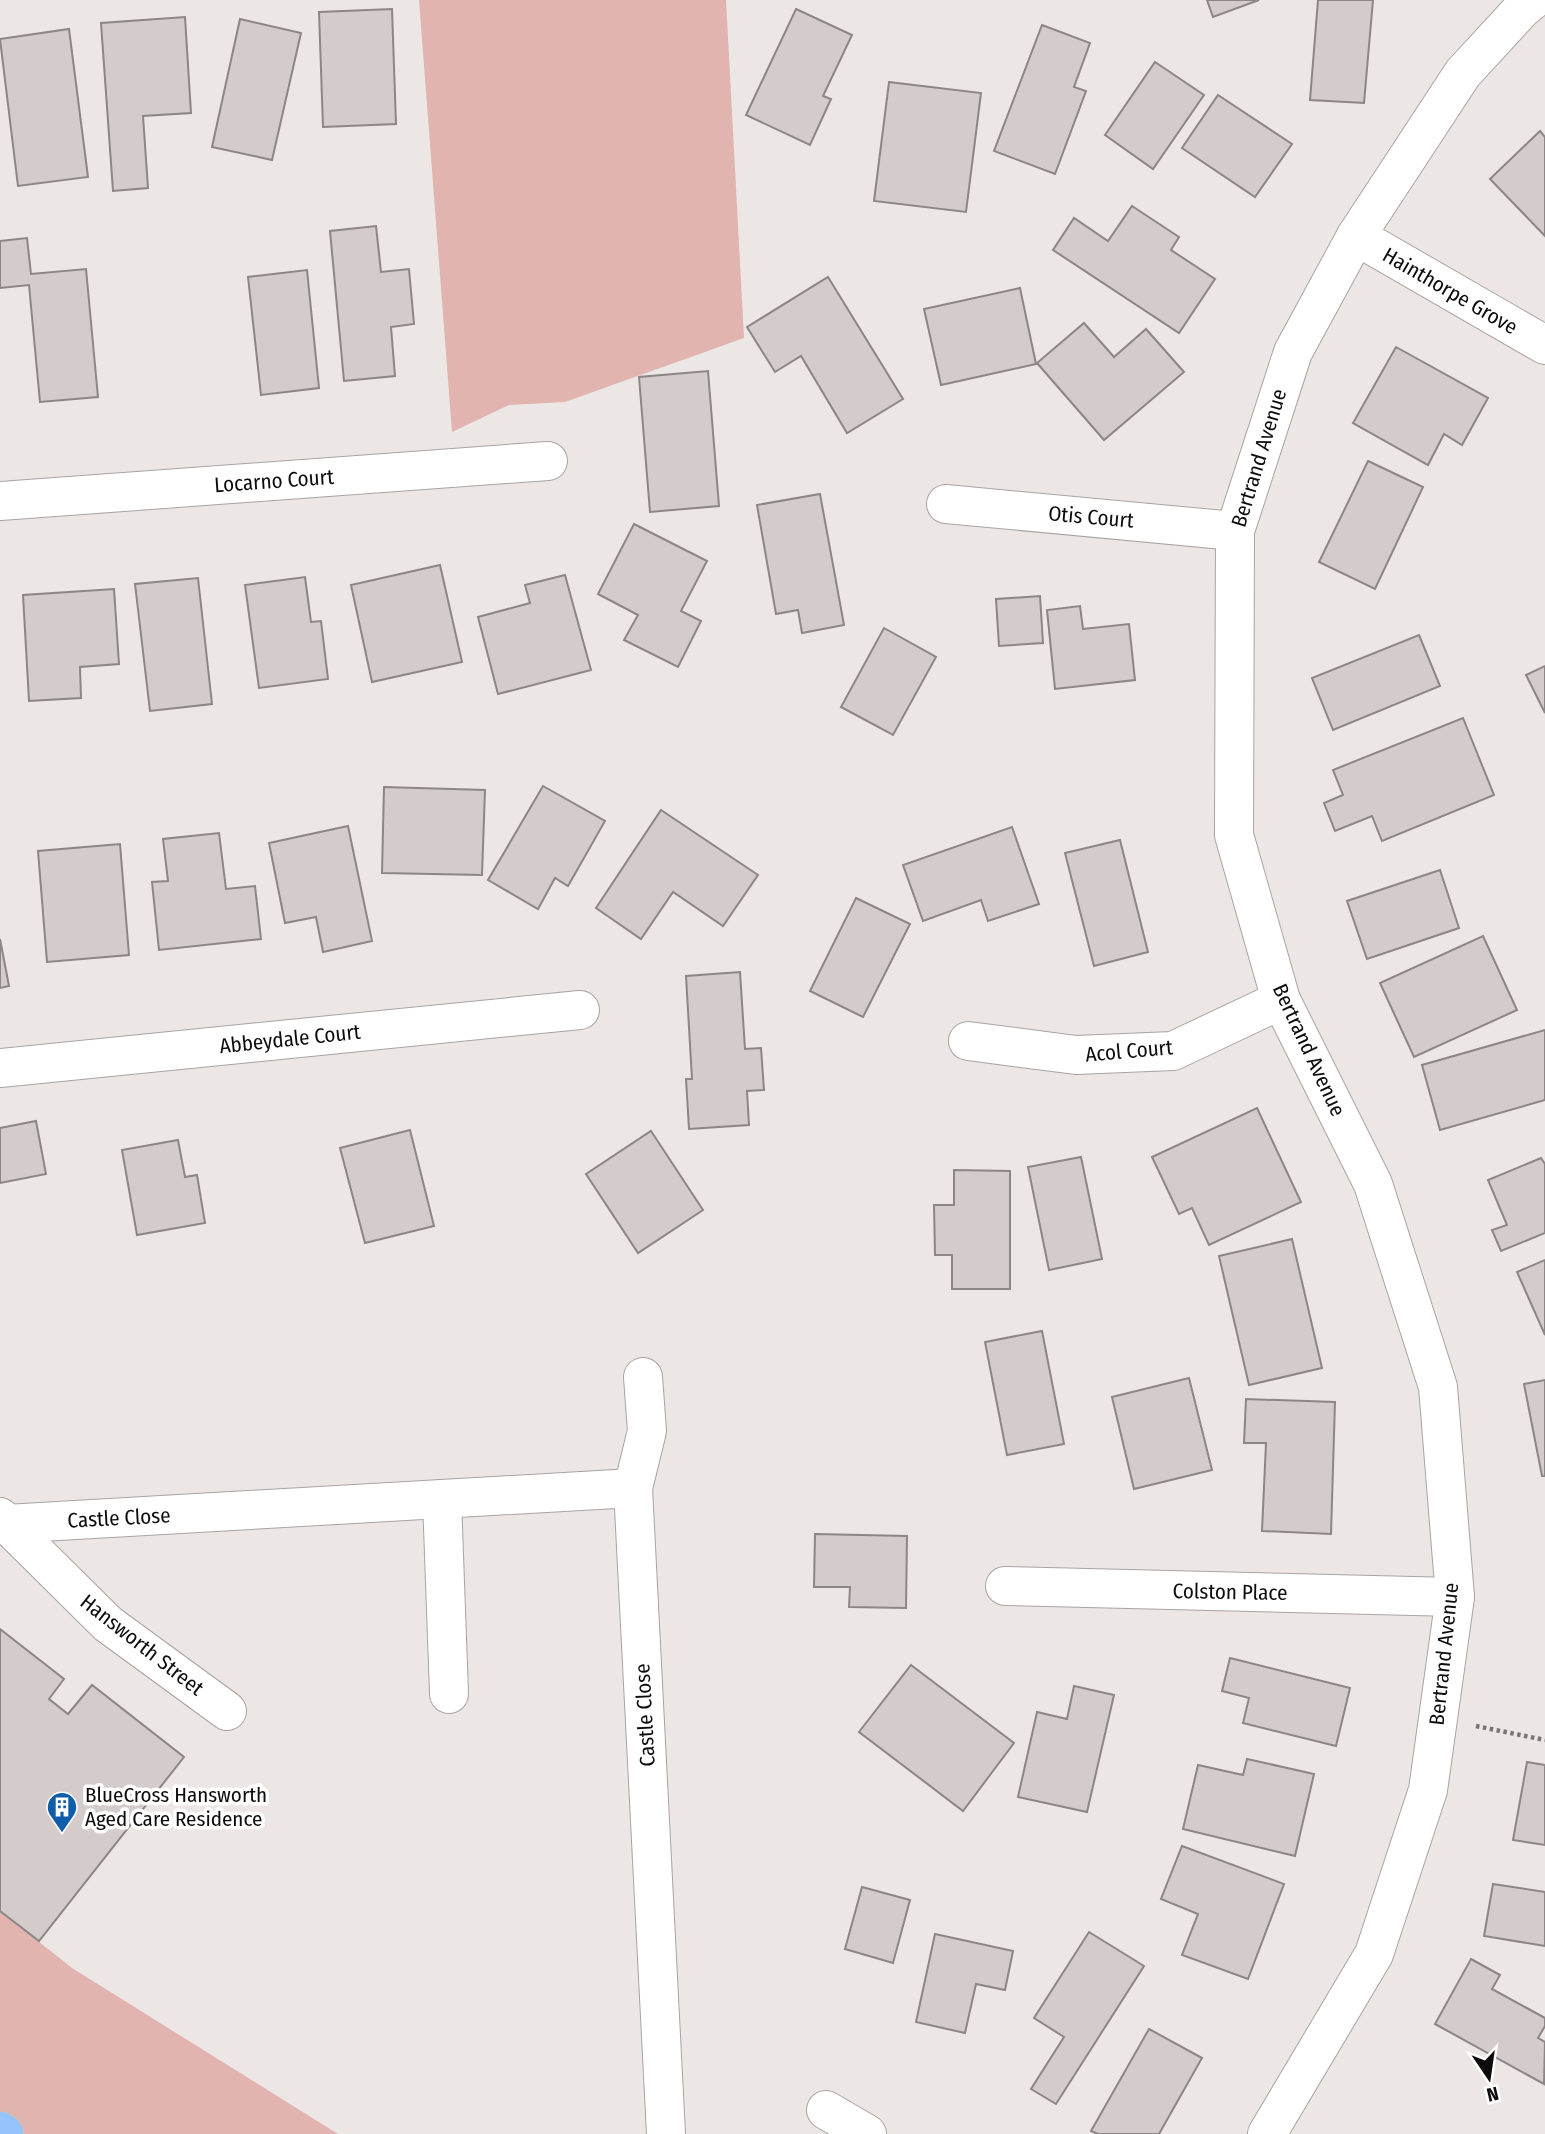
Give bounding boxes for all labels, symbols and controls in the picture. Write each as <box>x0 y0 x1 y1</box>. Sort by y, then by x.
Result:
street label: Hainthorpe Grove <box>1378 242 1522 340</box>
street label: Bertrand Avenue <box>1226 386 1292 530</box>
street label: Locarno Court <box>213 464 335 498</box>
street label: Otis Court <box>1047 500 1135 534</box>
street label: Bertrand Avenue <box>1267 980 1351 1120</box>
street label: Abbeydale Court <box>218 1019 362 1059</box>
street label: Acol Court <box>1084 1034 1174 1068</box>
street label: Castle Close <box>67 1502 171 1534</box>
street label: Colston Place <box>1172 1578 1288 1606</box>
street label: Bertrand Avenue <box>1424 1581 1464 1727</box>
street label: Hansworth Street <box>75 1589 209 1701</box>
street label: Castle Close <box>629 1663 661 1767</box>
place label: BlueCross Hansworth Aged Care Residence <box>85 1782 267 1832</box>
building icon: BlueCross Hansworth Aged Care Residence <box>45 1790 79 1834</box>
north arrow <box>1454 2043 1524 2113</box>
text: N <box>1485 2082 1501 2107</box>

